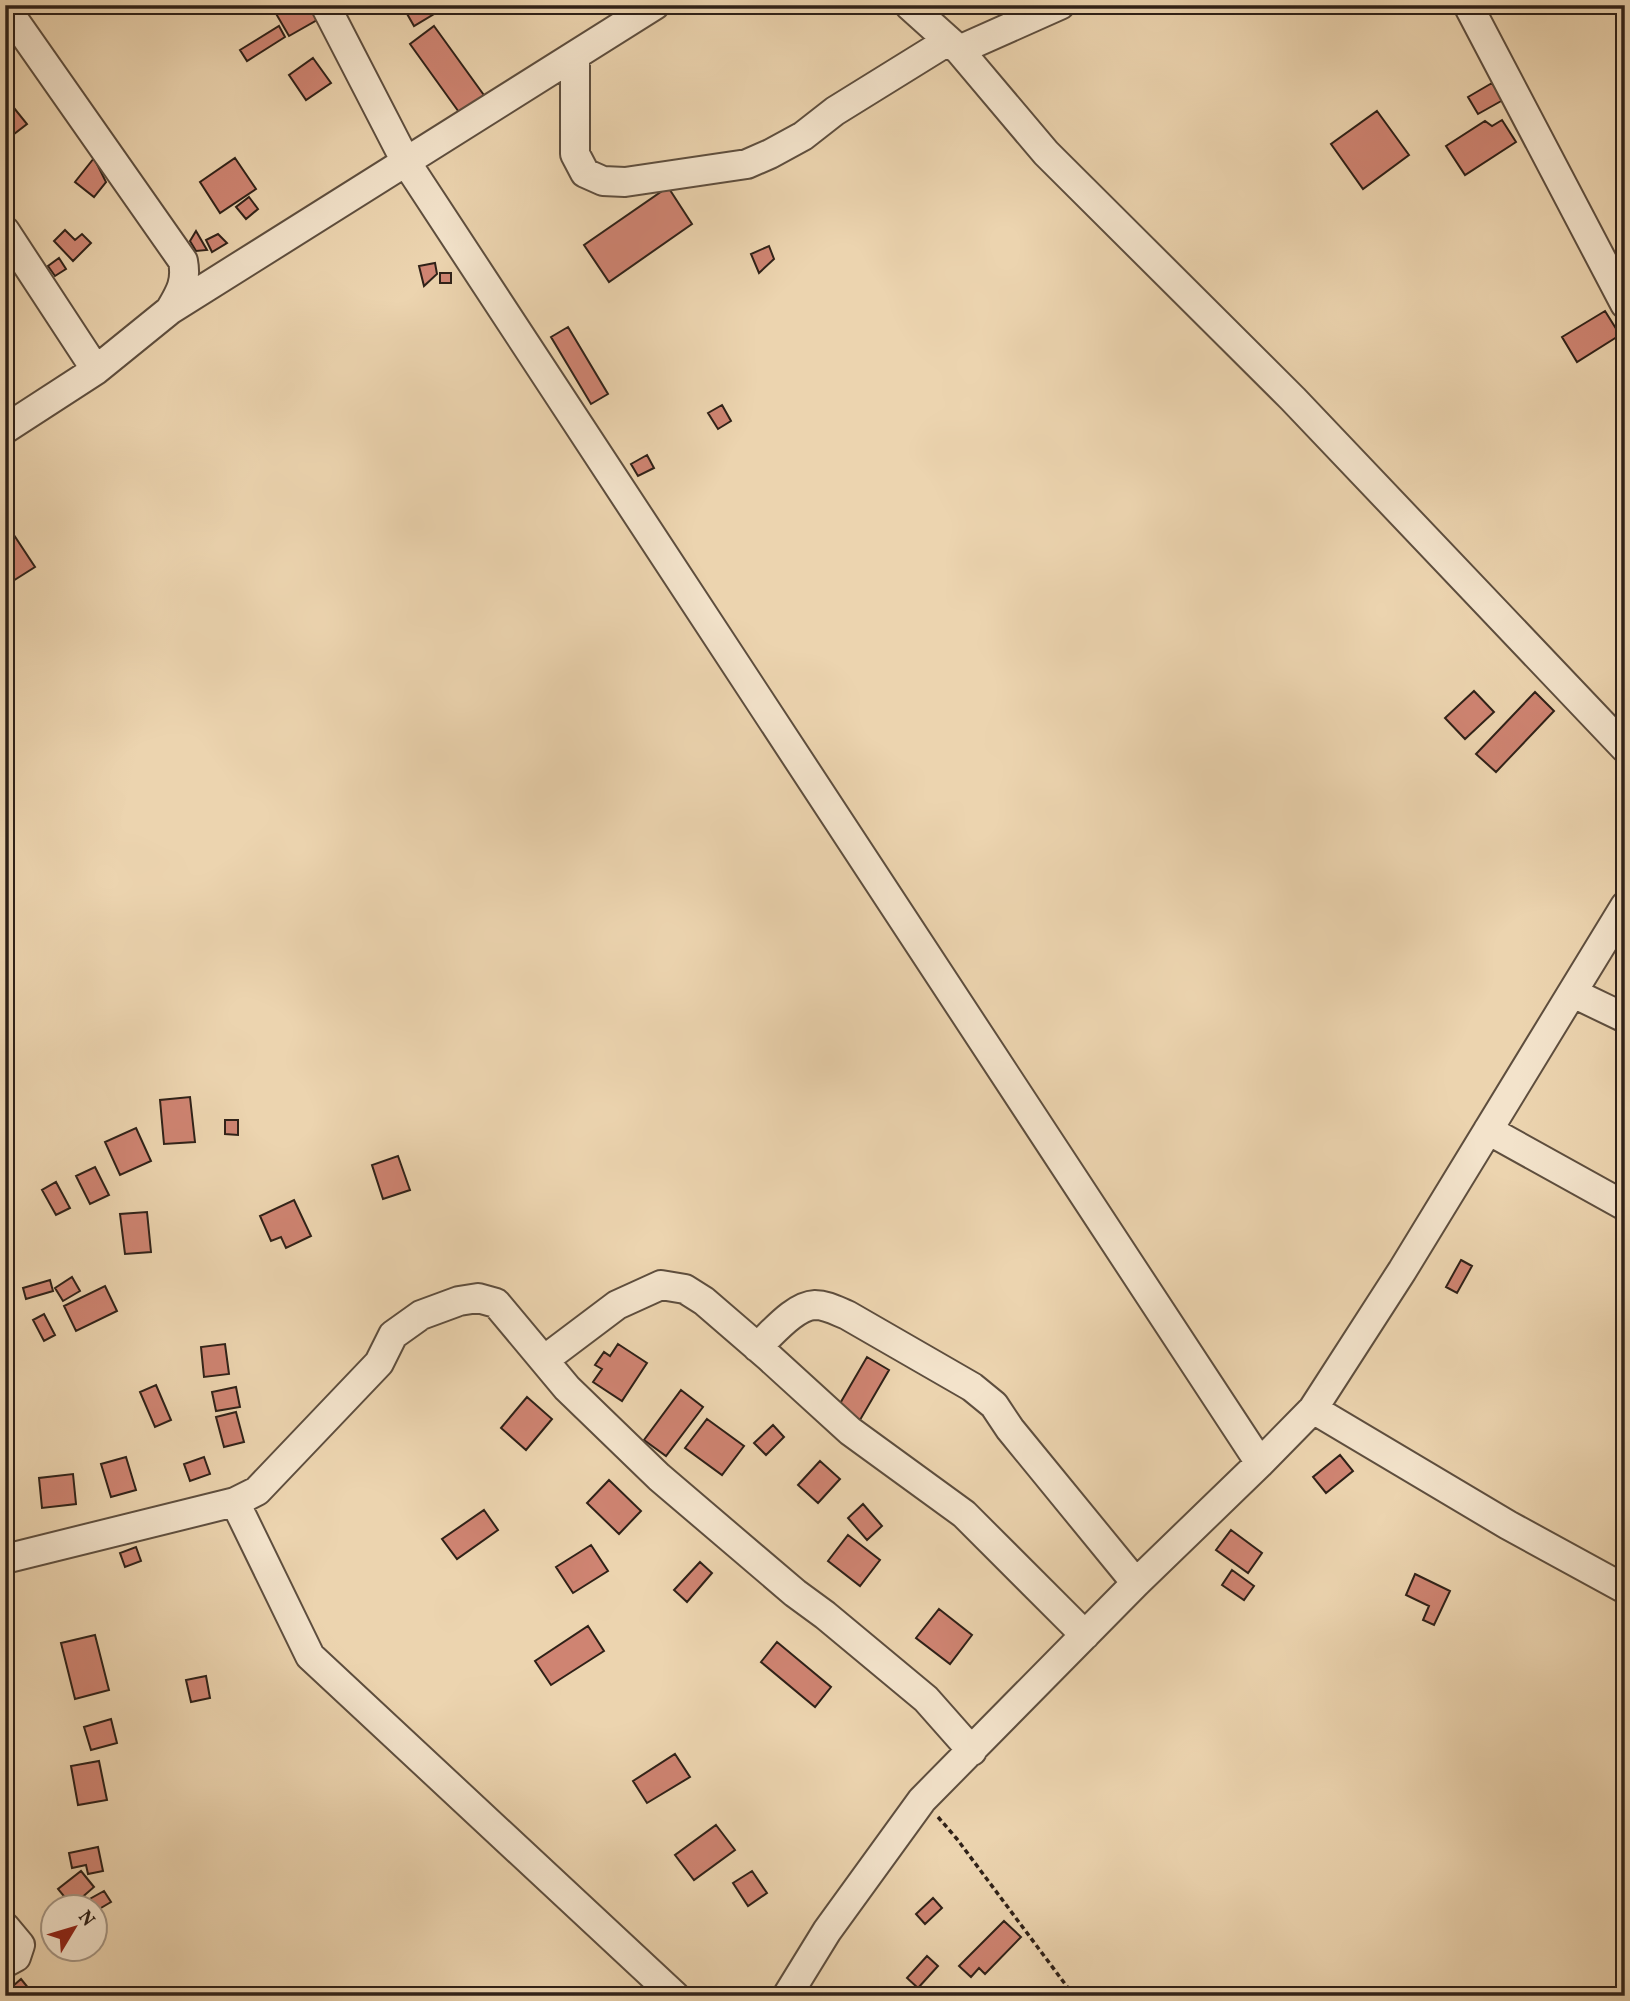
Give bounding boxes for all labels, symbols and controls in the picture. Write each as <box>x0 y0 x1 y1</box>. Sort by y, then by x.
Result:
north arrow <box>38 1892 108 1962</box>
text: N <box>71 1905 100 1932</box>

